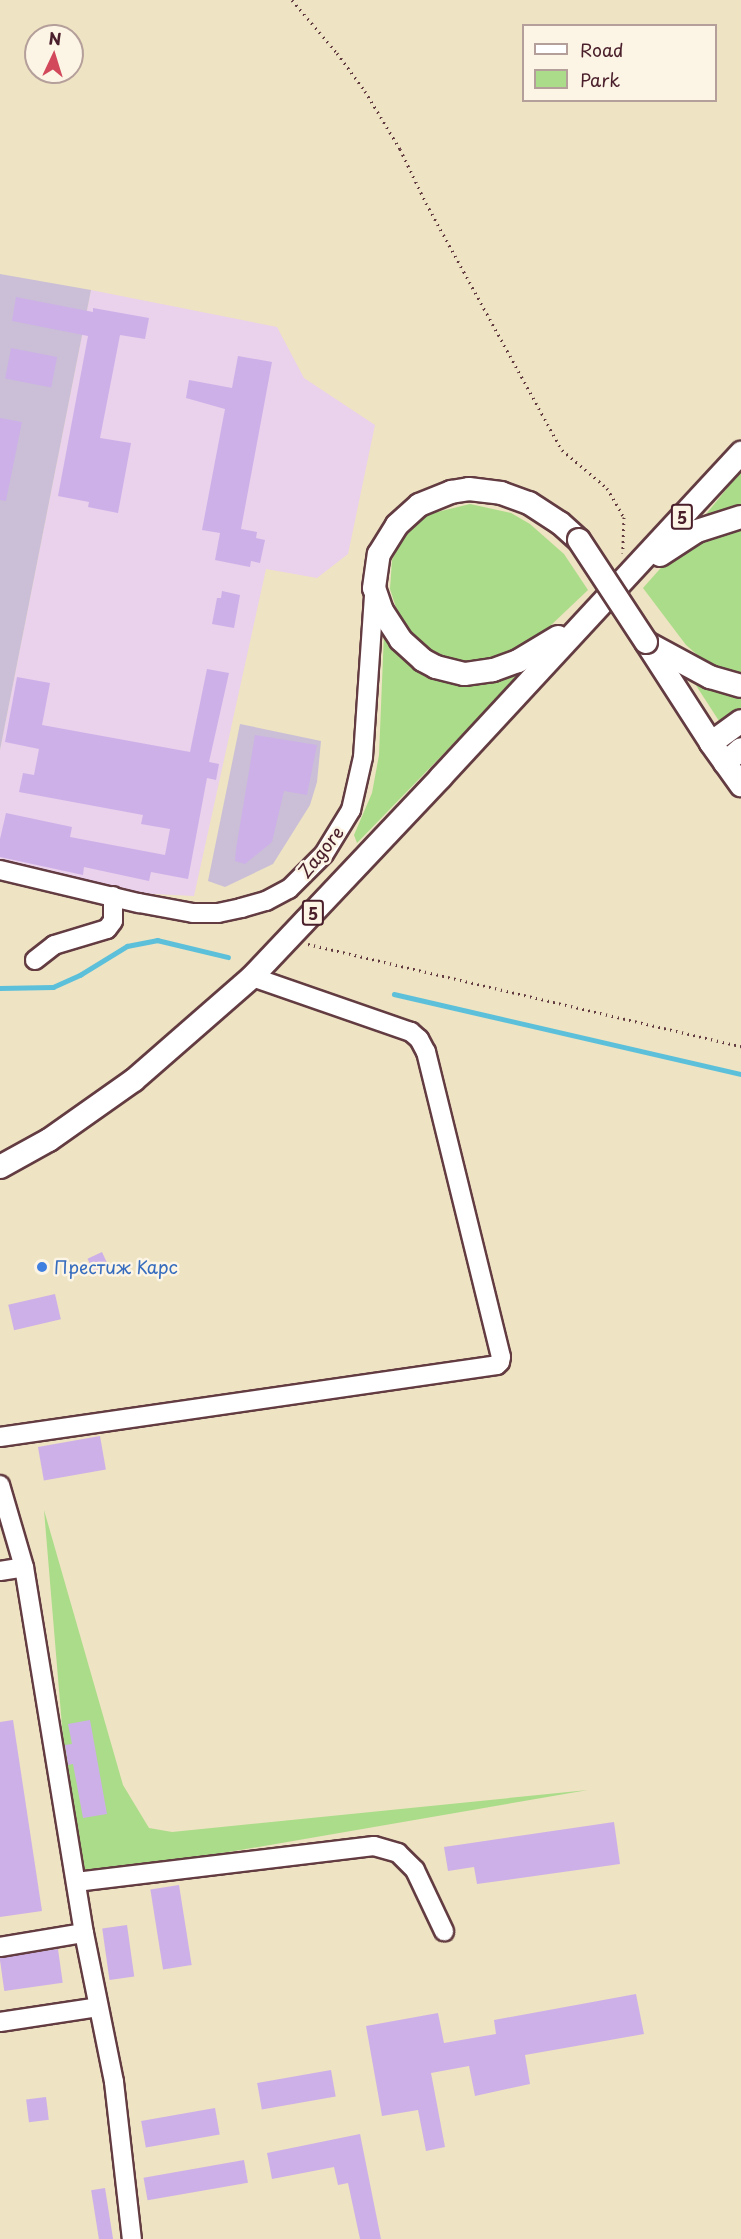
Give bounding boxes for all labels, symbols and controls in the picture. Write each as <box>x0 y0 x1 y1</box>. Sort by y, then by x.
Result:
north arrow <box>24 24 84 84</box>
legend <box>522 24 717 102</box>
text: N <box>48 26 62 50</box>
text: Road <box>580 36 624 63</box>
text: Park <box>580 66 620 93</box>
road number: 5 <box>670 504 694 530</box>
street label: Zagore <box>294 822 348 882</box>
road number: 5 <box>301 900 325 926</box>
place label: Престиж Карс <box>54 1256 176 1278</box>
marker: Престиж Карс <box>35 1260 49 1274</box>

